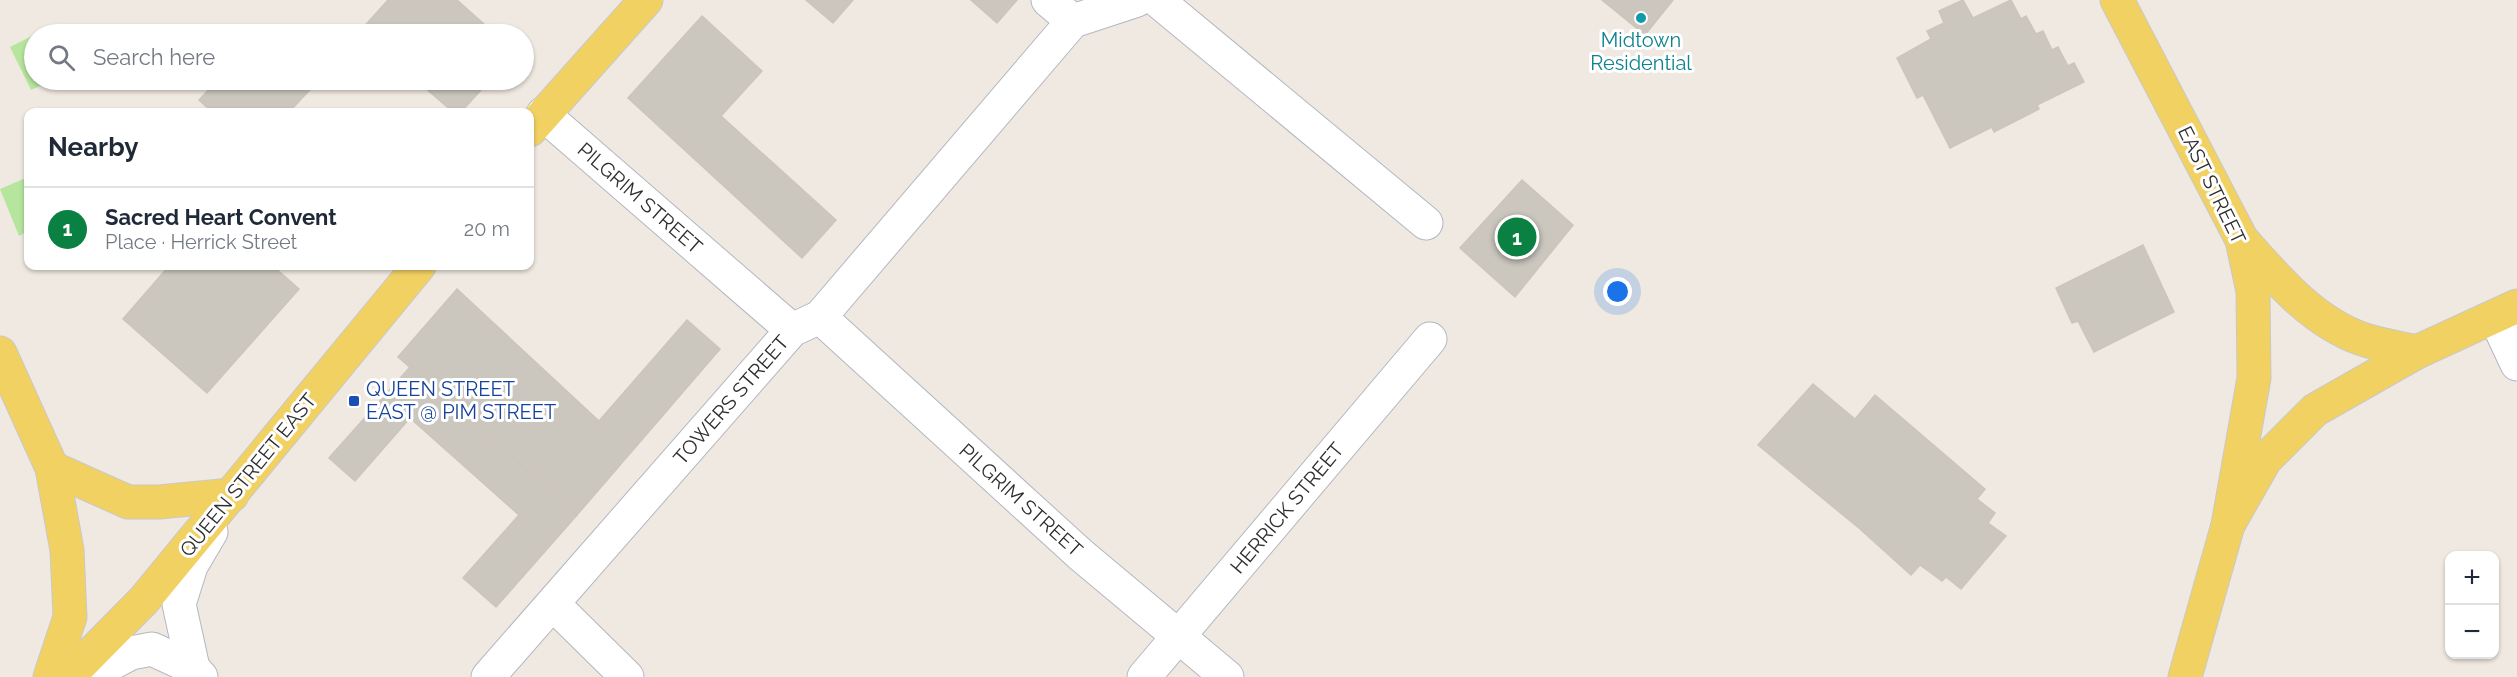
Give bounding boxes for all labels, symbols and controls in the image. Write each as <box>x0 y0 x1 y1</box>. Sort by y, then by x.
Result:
marker: Midtown Residential <box>1634 11 1648 25</box>
search box <box>24 24 534 90</box>
place label: Midtown Residential <box>1590 28 1692 75</box>
icon: search <box>45 41 78 74</box>
text: Search here <box>93 44 215 70</box>
street label: EAST STREET <box>2173 122 2251 248</box>
text: Nearby <box>48 132 138 162</box>
street label: PILGRIM STREET <box>573 137 707 259</box>
text: Sacred Heart Convent <box>105 204 337 230</box>
pin: 1 <box>1498 214 1537 260</box>
text: 1 <box>63 217 72 241</box>
text: 20 m <box>464 217 510 241</box>
text: Place · Herrick Street <box>105 230 297 254</box>
your location <box>1603 277 1632 306</box>
street label: TOWERS STREET <box>668 330 794 470</box>
place label: QUEEN STREET EAST @ PIM STREET <box>366 377 556 424</box>
street label: QUEEN STREET EAST <box>175 388 321 562</box>
marker: QUEEN STREET EAST @ PIM STREET <box>347 394 361 408</box>
street label: PILGRIM STREET <box>954 438 1088 562</box>
street label: HERRICK STREET <box>1225 438 1349 578</box>
map controls <box>2445 551 2499 659</box>
button: + <box>2445 551 2499 605</box>
button: − <box>2445 605 2499 659</box>

